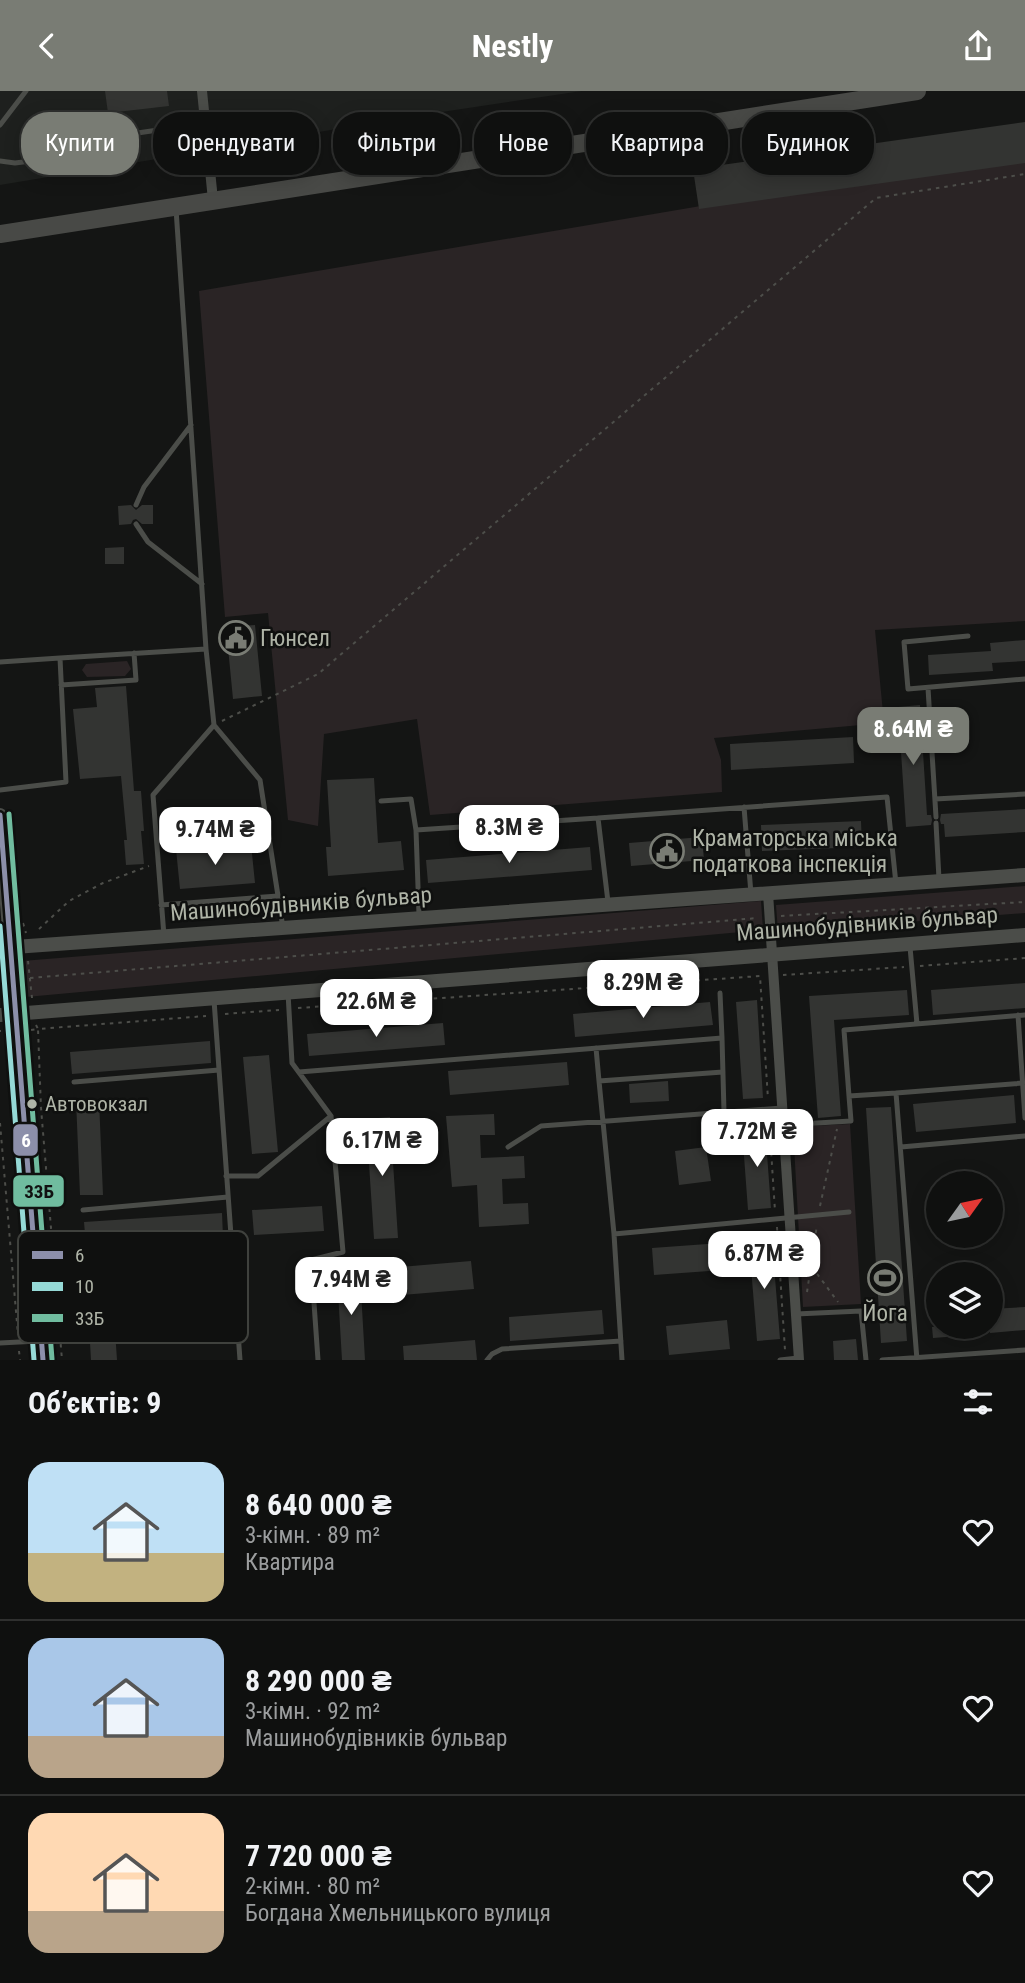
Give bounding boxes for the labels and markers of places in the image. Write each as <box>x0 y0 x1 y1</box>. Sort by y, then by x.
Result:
public building icon: Гюнсел <box>217 619 255 657</box>
place label: Гюнсел <box>260 625 330 652</box>
pin: 8.64M ₴ <box>848 707 978 767</box>
pin: 8.3M ₴ <box>452 805 566 865</box>
pin: 9.74M ₴ <box>150 807 280 867</box>
place label: Краматорська міська податкова інспекція <box>692 825 898 878</box>
public building icon: Краматорська міська податкова інспекція <box>648 832 686 870</box>
pin: 8.29M ₴ <box>578 961 708 1020</box>
pin: 22.6M ₴ <box>311 979 441 1039</box>
place label: Автовокзал <box>45 1092 148 1116</box>
marker: Автовокзал <box>25 1097 39 1111</box>
pin: 7.72M ₴ <box>692 1109 822 1169</box>
pin: 6.17M ₴ <box>317 1119 447 1178</box>
pin: 6.87M ₴ <box>699 1231 829 1291</box>
pin: 7.94M ₴ <box>286 1257 416 1317</box>
sports icon: Йога <box>866 1259 904 1297</box>
place label: Йога <box>862 1299 908 1327</box>

